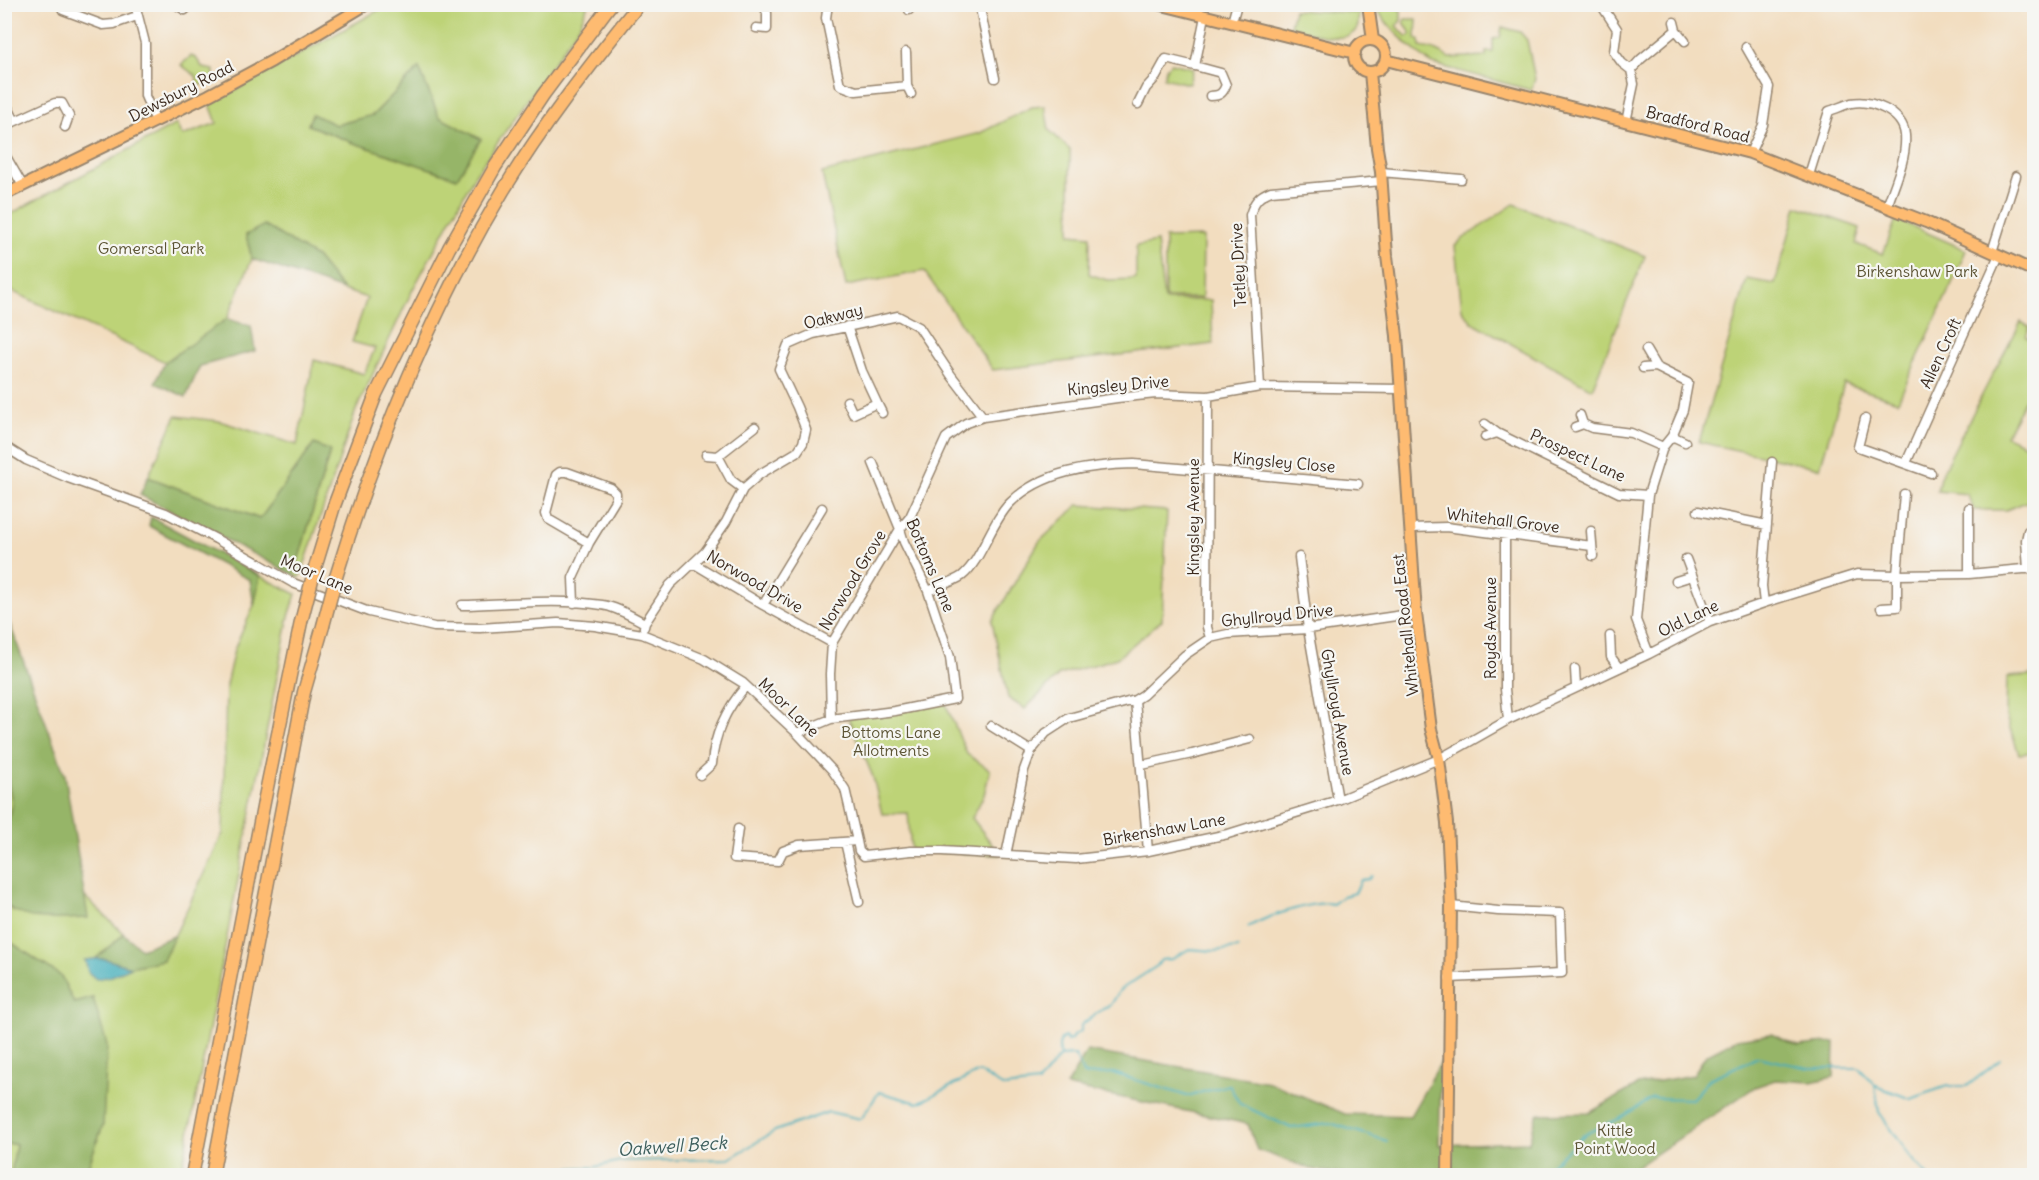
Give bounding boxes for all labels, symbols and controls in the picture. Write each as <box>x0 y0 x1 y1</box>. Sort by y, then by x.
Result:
street label: Dewsbury Road <box>125 56 237 126</box>
street label: Bradford Road <box>1644 101 1752 147</box>
street label: Tetley Drive <box>1226 222 1250 308</box>
park label: Gomersal Park <box>98 238 204 258</box>
park label: Birkenshaw Park <box>1856 261 1978 281</box>
street label: Oakway <box>801 299 865 333</box>
street label: Allen Croft <box>1915 314 1965 391</box>
street label: Kingsley Drive <box>1066 371 1170 399</box>
street label: Prospect Lane <box>1527 424 1629 486</box>
street label: Kingsley Close <box>1232 448 1336 476</box>
street label: Kingsley Avenue <box>1183 458 1203 576</box>
street label: Whitehall Grove <box>1445 503 1561 537</box>
street label: Bottoms Lane <box>902 515 960 615</box>
street label: Norwood Grove <box>814 526 890 634</box>
street label: Norwood Drive <box>703 545 807 617</box>
street label: Moor Lane <box>278 550 356 598</box>
street label: Whitehall Road East <box>1388 552 1422 697</box>
street label: Royds Avenue <box>1480 577 1500 679</box>
street label: Old Lane <box>1654 595 1722 641</box>
street label: Ghyllroyd Drive <box>1220 599 1334 631</box>
street label: Ghyllroyd Avenue <box>1317 647 1359 777</box>
street label: Moor Lane <box>754 673 824 741</box>
park label: Bottoms Lane Allotments <box>841 722 941 760</box>
street label: Birkenshaw Lane <box>1101 808 1227 850</box>
park label: Kittle Point Wood <box>1574 1120 1656 1158</box>
water label: Oakwell Beck <box>617 1131 729 1161</box>

